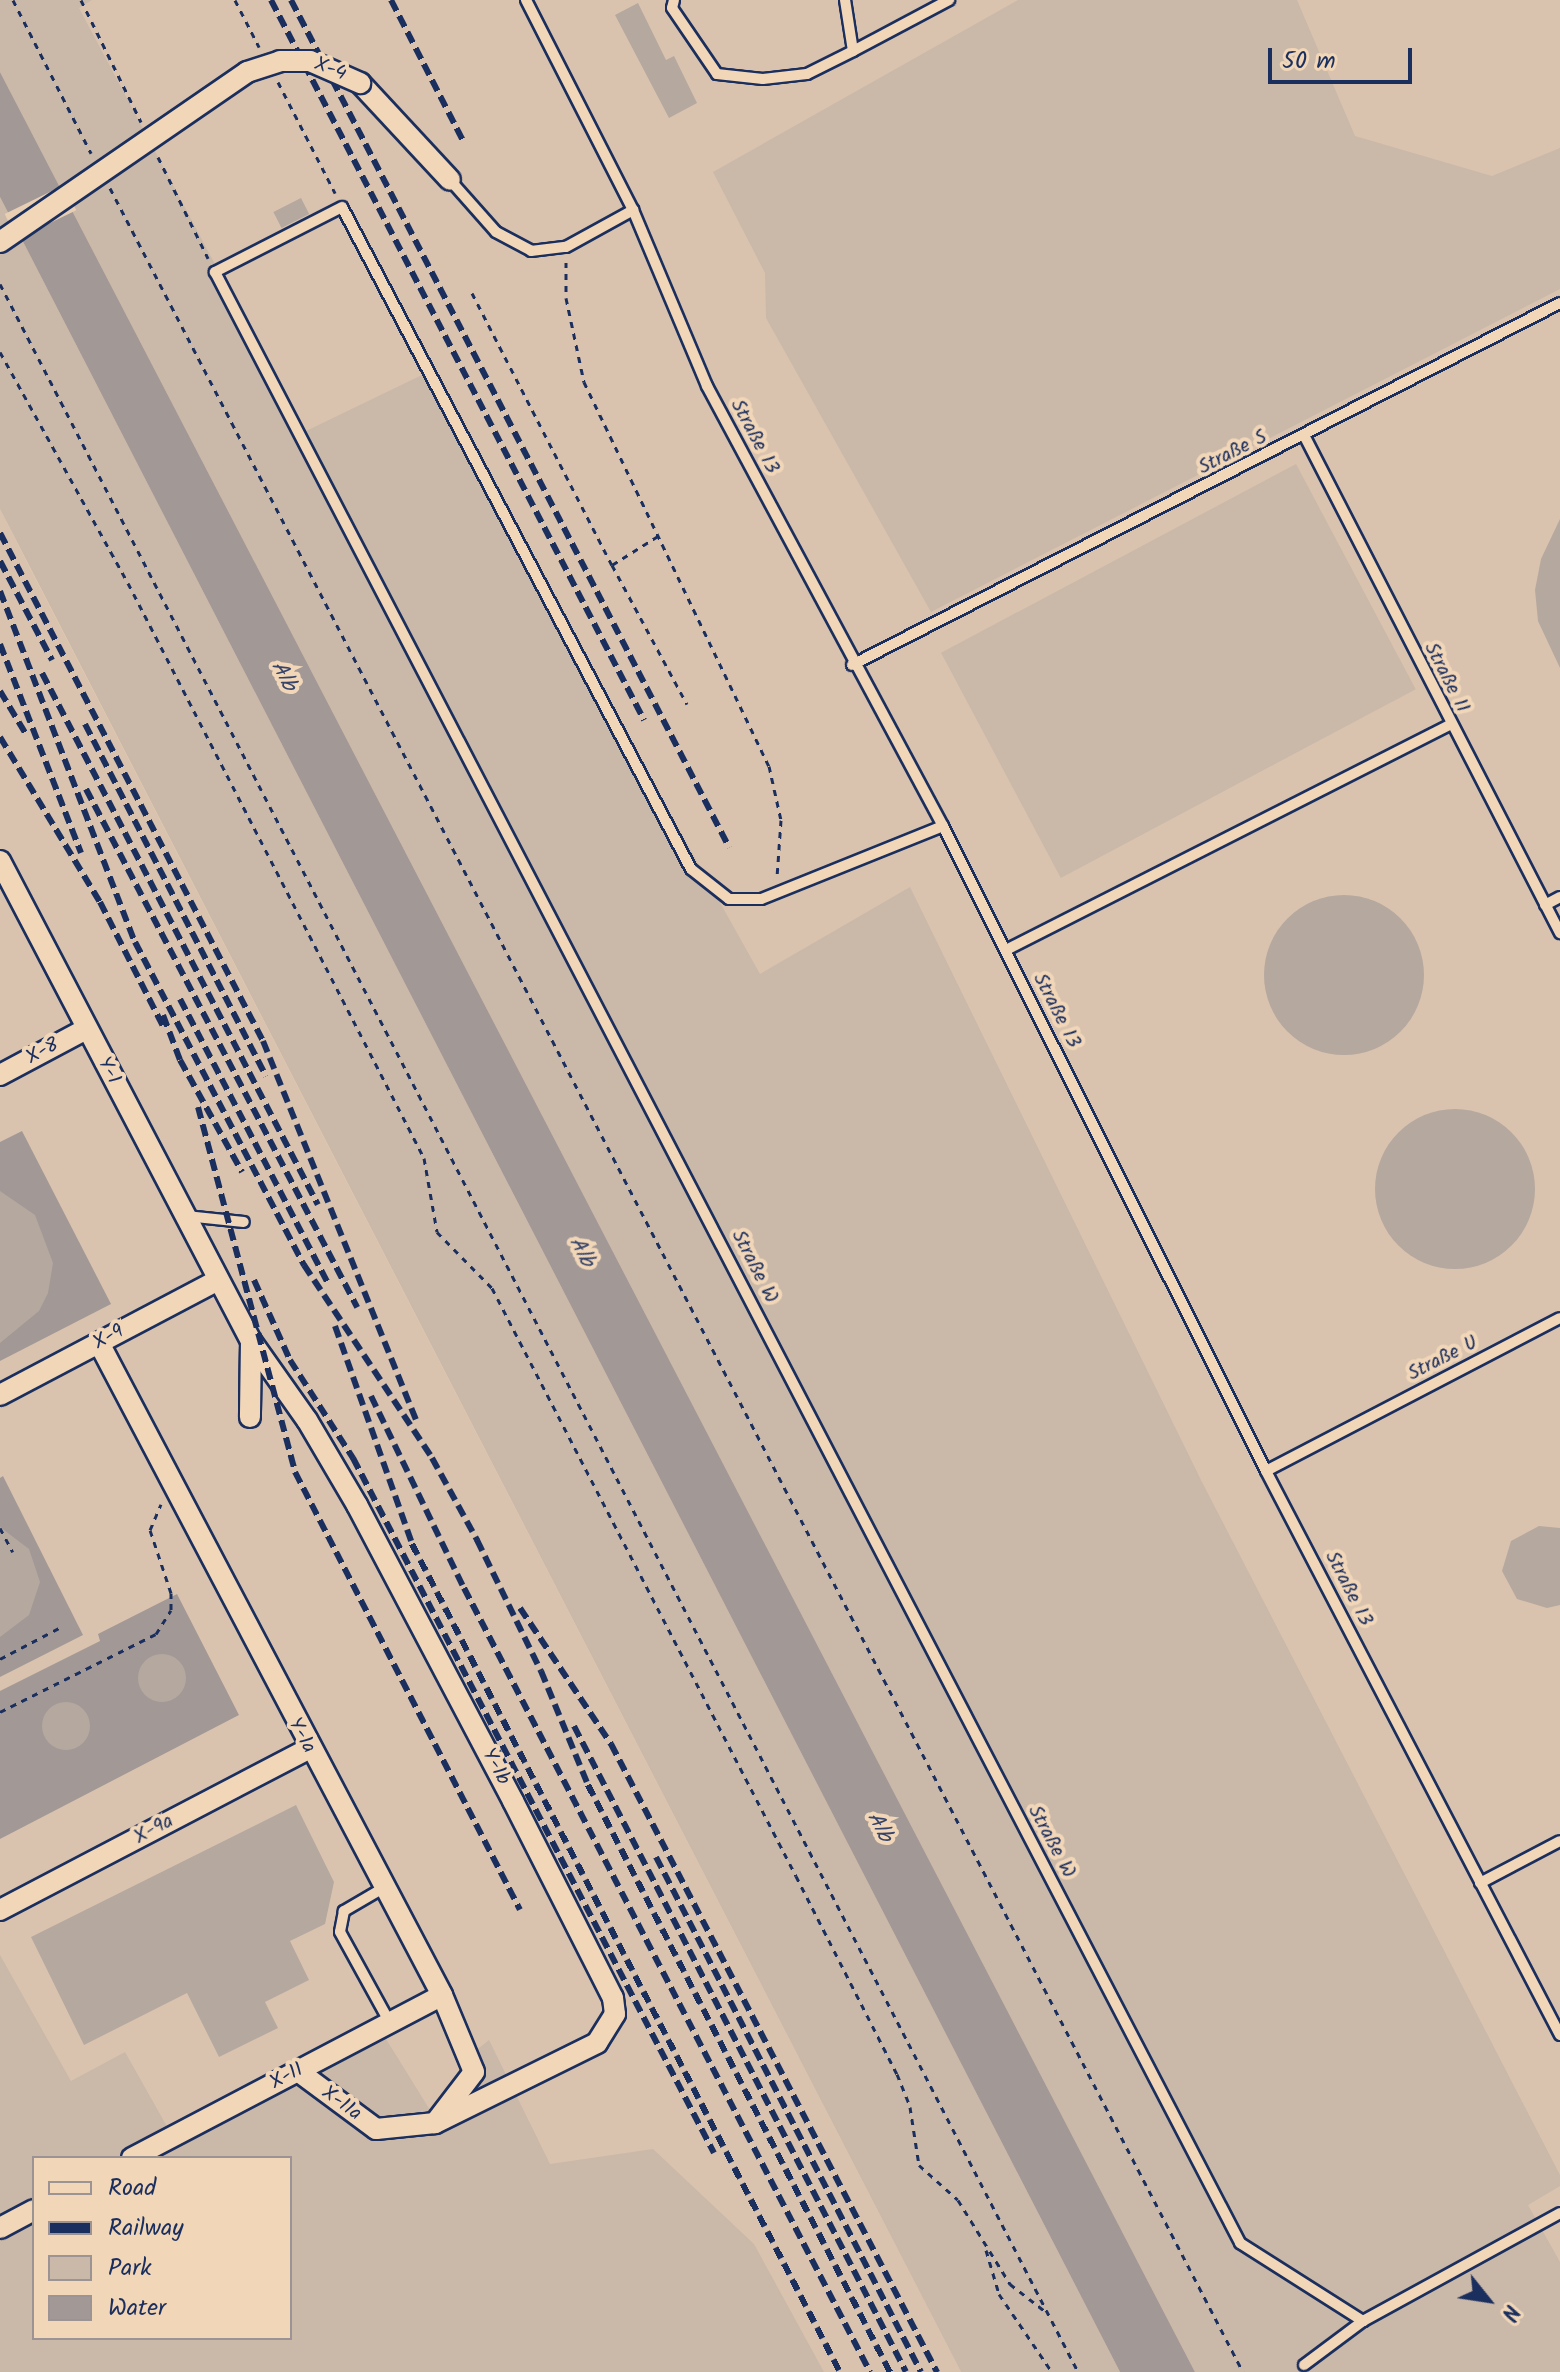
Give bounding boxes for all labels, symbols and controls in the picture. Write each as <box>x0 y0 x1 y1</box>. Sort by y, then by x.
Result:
scale bar <box>1272 32 1416 82</box>
text: 50 m <box>1282 42 1336 81</box>
street label: X-4 <box>310 53 350 87</box>
street label: Straße 13 <box>724 396 784 478</box>
street label: Straße S <box>1195 426 1271 480</box>
street label: Straße 11 <box>1418 639 1474 717</box>
water label: Alb <box>264 657 302 695</box>
street label: Straße 13 <box>1027 970 1085 1052</box>
street label: X-8 <box>22 1033 64 1071</box>
street label: Y-1 <box>91 1053 125 1089</box>
street label: Straße W <box>725 1226 783 1308</box>
water label: Alb <box>562 1233 600 1271</box>
street label: X-9 <box>89 1320 129 1356</box>
street label: Straße U <box>1404 1331 1482 1387</box>
street label: Straße 13 <box>1319 1548 1377 1630</box>
street label: Y-1a <box>282 1714 320 1758</box>
street label: Y-1b <box>476 1745 514 1789</box>
street label: Straße W <box>1022 1802 1080 1882</box>
water label: Alb <box>860 1808 898 1846</box>
street label: X-9a <box>130 1810 178 1850</box>
street label: X-11 <box>266 2058 308 2096</box>
street label: X-11a <box>316 2081 366 2127</box>
legend <box>32 2156 292 2340</box>
text: Road <box>108 2169 156 2208</box>
text: Railway <box>108 2209 184 2248</box>
text: Park <box>108 2249 152 2288</box>
north arrow <box>1448 2260 1528 2340</box>
text: Water <box>108 2289 166 2328</box>
text: N <box>1491 2297 1528 2327</box>

